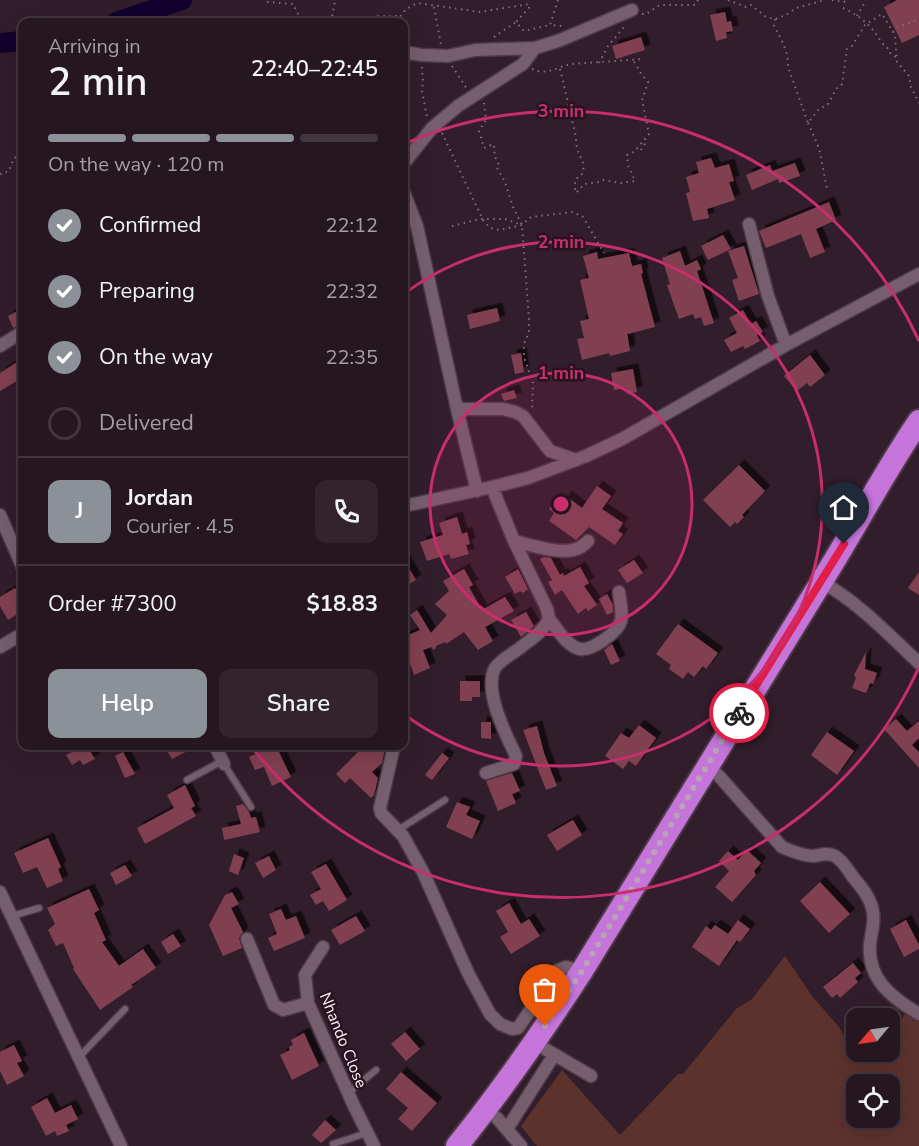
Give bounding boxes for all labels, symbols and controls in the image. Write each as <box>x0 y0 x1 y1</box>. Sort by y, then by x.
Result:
text: Arriving in <box>48 33 141 60</box>
text: 22:40–22:45 <box>251 54 378 84</box>
text: 2 min <box>48 56 147 109</box>
text: 3 min <box>538 99 584 123</box>
text: On the way · 120 m <box>48 151 224 178</box>
icon: check <box>48 209 81 242</box>
text: Confirmed <box>99 210 201 240</box>
text: 22:12 <box>325 212 378 239</box>
text: 2 min <box>538 230 584 254</box>
icon: check <box>48 275 81 308</box>
text: Preparing <box>99 276 195 306</box>
text: 22:32 <box>325 278 378 305</box>
icon: check <box>48 341 81 374</box>
text: On the way <box>99 342 213 372</box>
text: 22:35 <box>325 344 378 371</box>
text: 1 min <box>538 361 584 385</box>
text: Delivered <box>99 408 194 438</box>
button: phone <box>315 480 378 543</box>
pin <box>818 482 869 544</box>
text: Jordan <box>126 483 193 513</box>
icon: home <box>827 491 860 524</box>
centre of rings <box>551 494 571 514</box>
text: J <box>76 496 83 526</box>
text: Courier · 4.5 <box>126 513 234 540</box>
text: Order #7300 <box>48 589 177 619</box>
text: $18.83 <box>307 589 378 619</box>
button: Help <box>48 669 207 738</box>
button: Share <box>219 669 378 738</box>
courier <box>709 683 769 743</box>
icon: bike <box>723 697 756 730</box>
pin <box>519 964 570 1026</box>
icon: bag <box>528 973 561 1006</box>
street label: Nhando Close <box>314 989 372 1091</box>
north arrow <box>846 1008 900 1062</box>
map controls <box>846 1008 900 1128</box>
button: locate <box>846 1074 900 1128</box>

